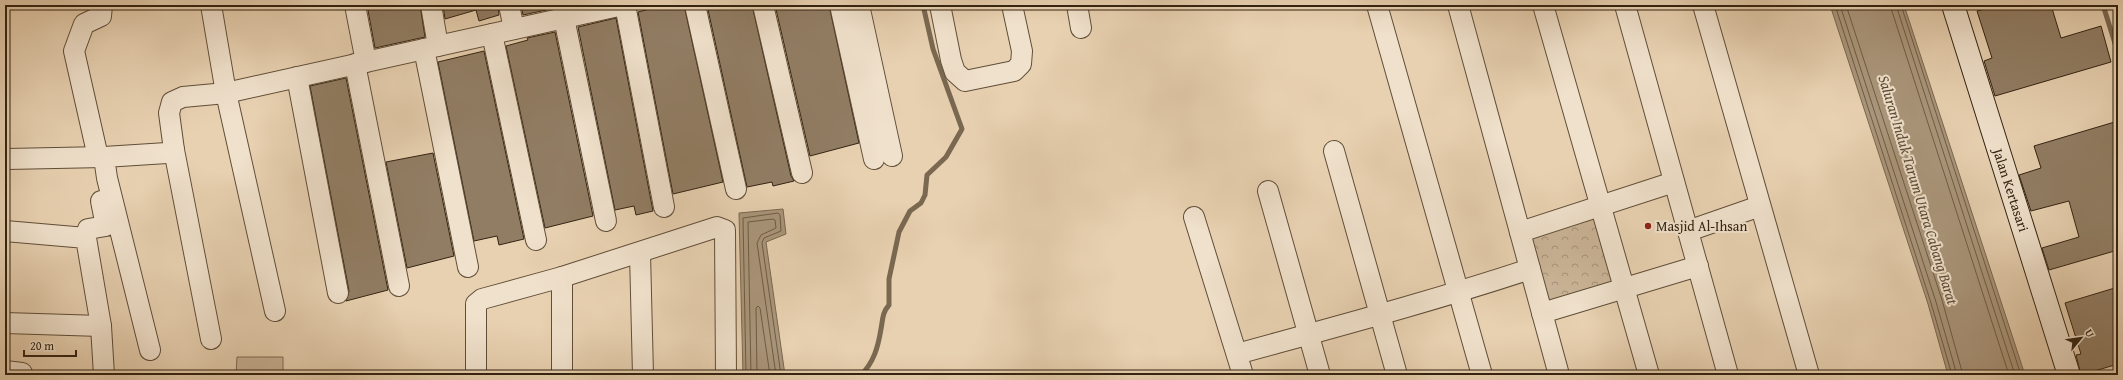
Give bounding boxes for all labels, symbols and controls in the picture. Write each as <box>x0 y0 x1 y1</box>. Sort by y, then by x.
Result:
water label: Saluran Induk Tarum Utara Cabang Barat <box>1874 73 1964 307</box>
street label: Jalan Kertasari <box>1987 144 2034 234</box>
place label: Masjid Al-Ihsan <box>1656 216 1747 236</box>
marker: Masjid Al-Ihsan <box>1643 221 1653 231</box>
north arrow <box>2061 318 2101 358</box>
text: U <box>2081 326 2099 341</box>
scale bar <box>24 332 76 358</box>
text: 20 m <box>30 337 54 354</box>

